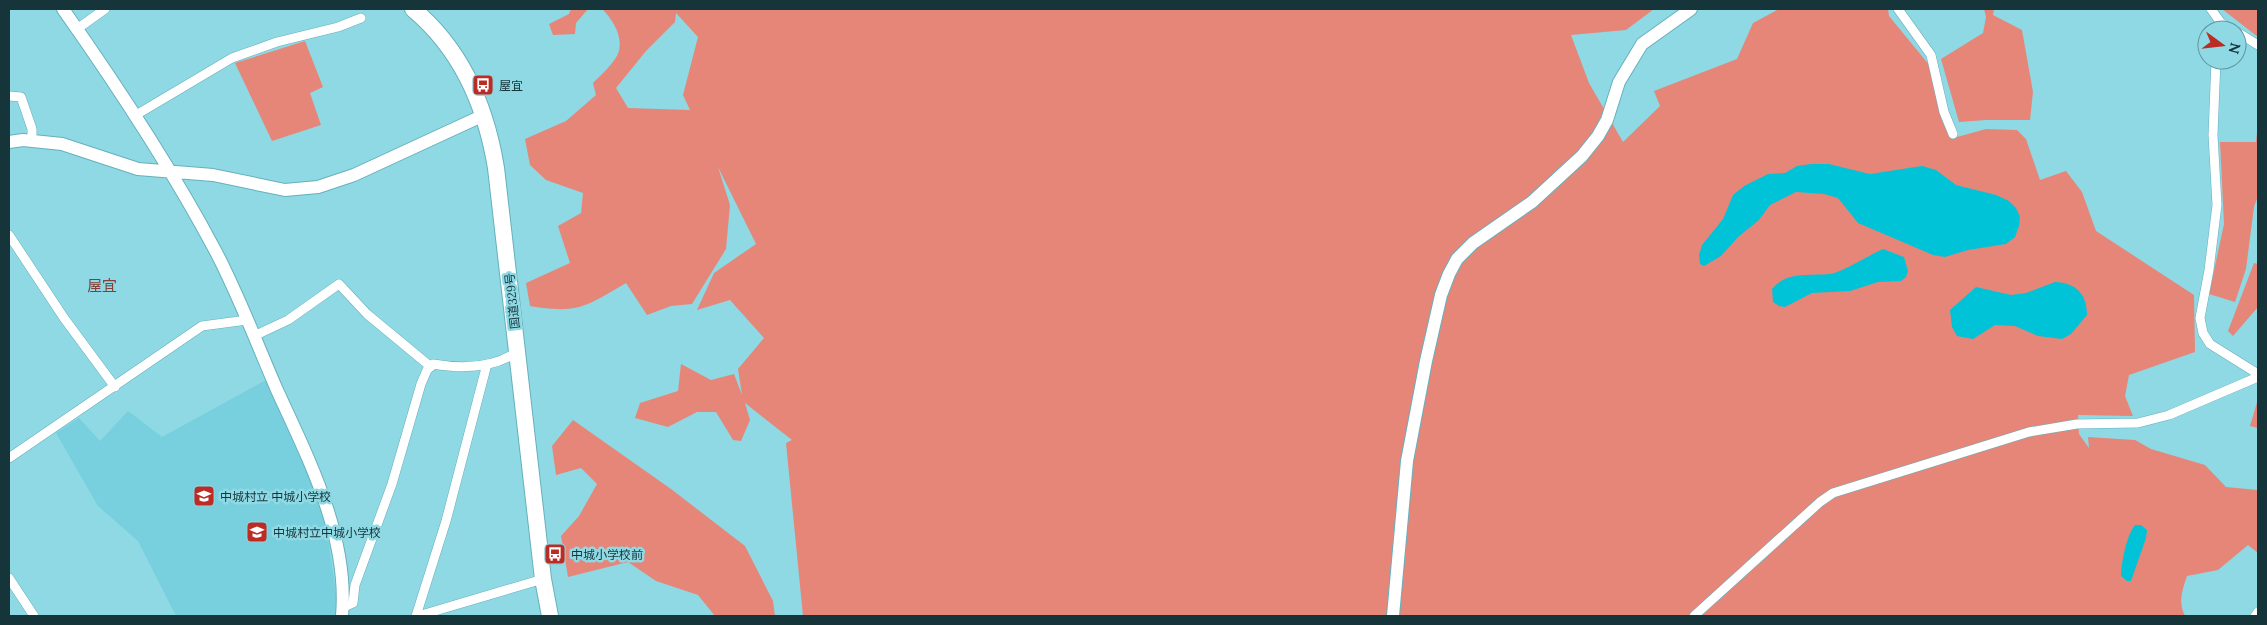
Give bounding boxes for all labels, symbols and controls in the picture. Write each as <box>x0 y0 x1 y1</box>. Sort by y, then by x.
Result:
north arrow <box>2197 20 2247 70</box>
text: N <box>2224 41 2245 56</box>
bus stop icon: 屋宜 <box>471 73 495 97</box>
place label: 屋宜 <box>499 78 523 93</box>
street label: 国道329号 <box>502 272 522 330</box>
district label: 屋宜 <box>87 276 117 295</box>
school or university icon: 中城村立 中城小学校 <box>192 484 216 508</box>
place label: 中城村立 中城小学校 <box>220 489 331 504</box>
school or university icon: 中城村立中城小学校 <box>245 520 269 544</box>
place label: 中城村立中城小学校 <box>273 525 381 540</box>
bus stop icon: 中城小学校前 <box>543 542 567 566</box>
place label: 中城小学校前 <box>571 547 643 562</box>

